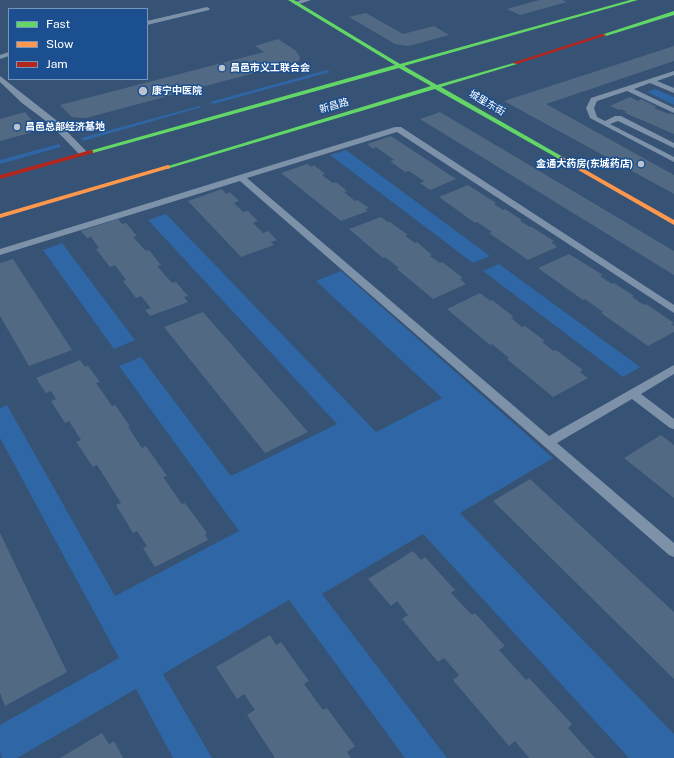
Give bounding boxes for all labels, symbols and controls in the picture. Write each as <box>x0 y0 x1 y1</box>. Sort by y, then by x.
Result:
legend <box>8 8 148 80</box>
text: Fast <box>46 17 70 31</box>
text: Slow <box>46 37 73 51</box>
text: Jam <box>46 57 68 71</box>
place label: 昌邑市义工联合会 <box>230 62 310 74</box>
marker: 昌邑市义工联合会 <box>217 63 227 73</box>
marker: 康宁中医院 <box>137 85 149 97</box>
place label: 康宁中医院 <box>152 85 202 97</box>
street label: 城里东街 <box>467 88 507 118</box>
street label: 新昌路 <box>318 96 350 116</box>
place label: 昌邑总部经济基地 <box>25 121 105 133</box>
marker: 昌邑总部经济基地 <box>12 122 22 132</box>
place label: 金通大药房(东城药店) <box>536 158 633 170</box>
marker: 金通大药房(东城药店) <box>636 159 646 169</box>

